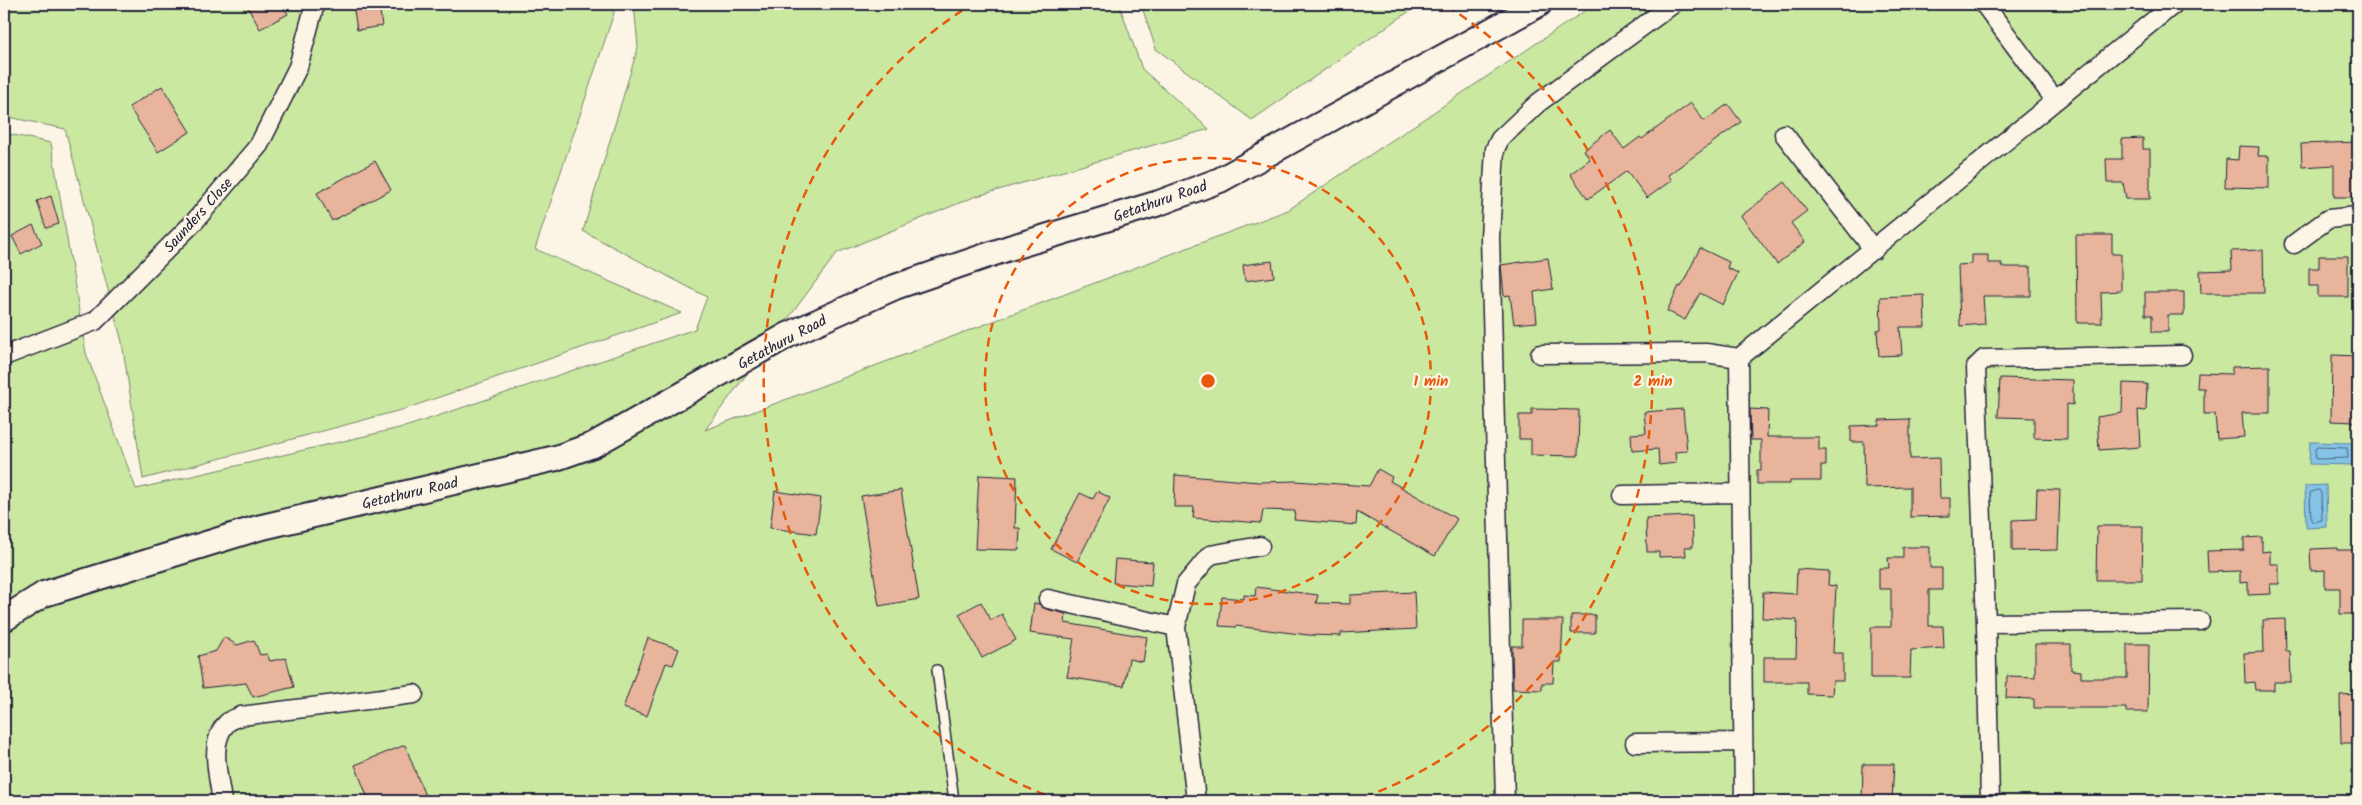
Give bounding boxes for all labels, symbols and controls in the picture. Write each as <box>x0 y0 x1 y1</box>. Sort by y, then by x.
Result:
street label: Saunders Close <box>158 172 239 259</box>
street label: Getathuru Road <box>1110 174 1211 229</box>
street label: Getathuru Road <box>734 309 832 377</box>
text: 1 min <box>1414 370 1448 394</box>
text: 2 min <box>1633 370 1673 394</box>
centre of rings <box>1199 372 1217 390</box>
street label: Getathuru Road <box>360 471 461 517</box>

